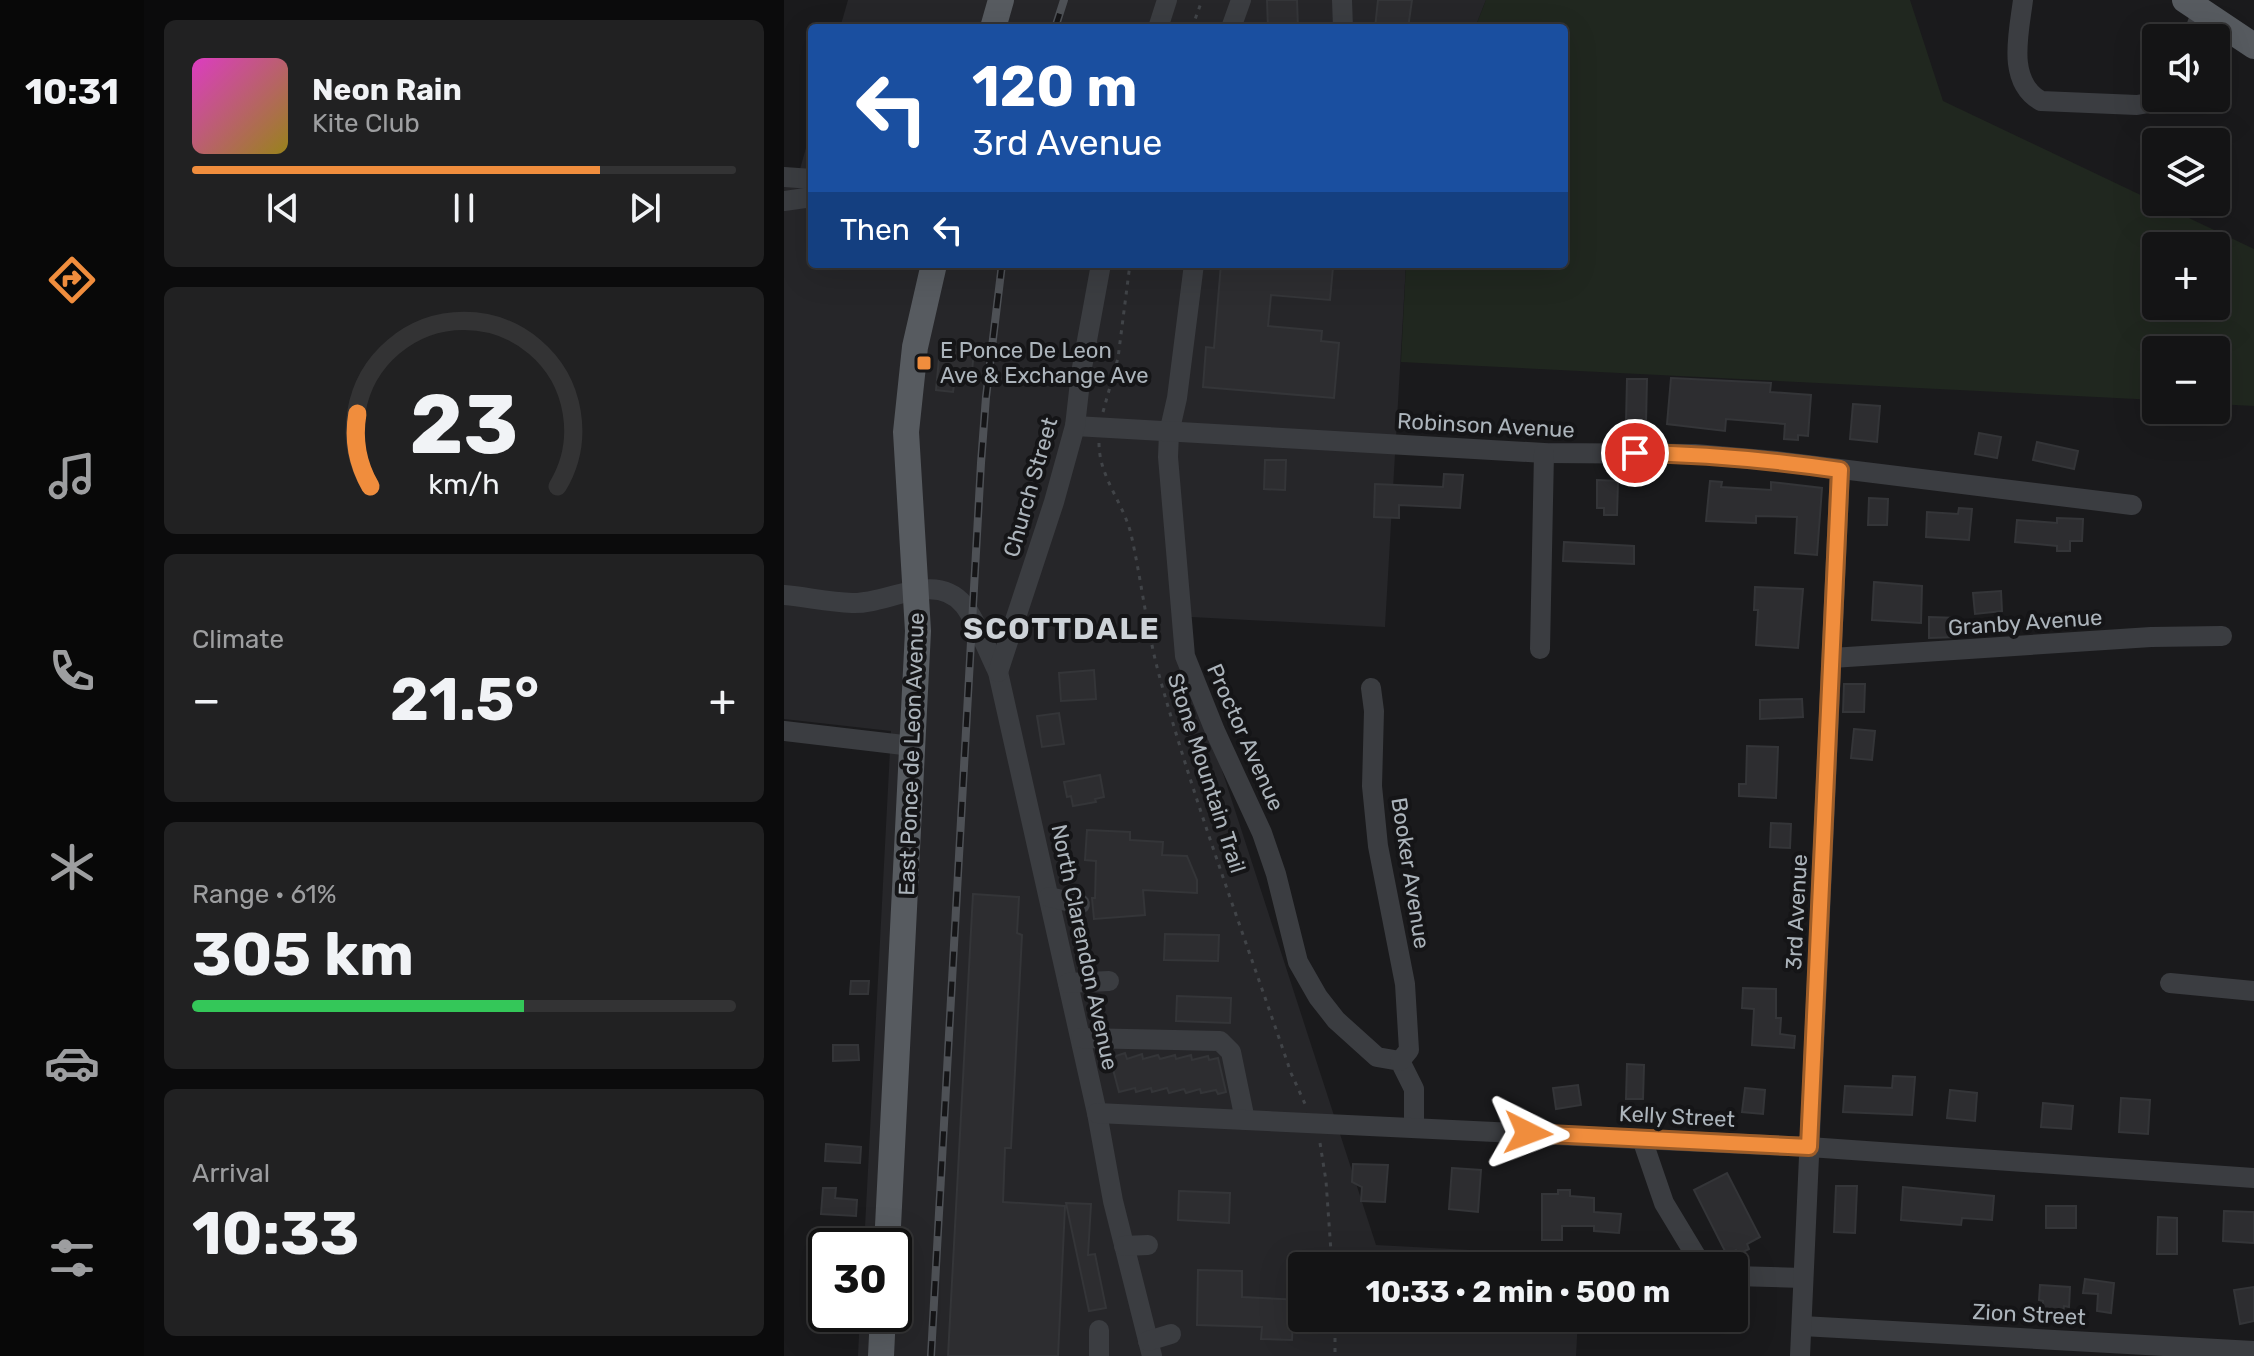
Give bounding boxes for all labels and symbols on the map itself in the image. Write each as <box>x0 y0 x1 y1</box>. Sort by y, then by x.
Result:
place label: E Ponce De Leon Ave & Exchange Ave <box>940 337 1149 389</box>
marker: E Ponce De Leon Ave & Exchange Ave <box>915 354 933 372</box>
street label: Robinson Avenue <box>1397 407 1575 444</box>
street label: Church Street <box>998 414 1063 560</box>
pin <box>1601 419 1669 487</box>
street label: Granby Avenue <box>1947 604 2103 641</box>
district label: SCOTTDALE <box>963 611 1161 647</box>
street label: East Ponce de Leon Avenue <box>893 612 930 896</box>
street label: Proctor Avenue <box>1201 660 1290 815</box>
street label: Stone Mountain Trail <box>1161 670 1252 877</box>
street label: Booker Avenue <box>1385 796 1436 951</box>
street label: North Clarendon Avenue <box>1045 822 1124 1072</box>
street label: 3rd Avenue <box>1780 853 1813 971</box>
position arrow <box>1486 1091 1570 1175</box>
street label: Kelly Street <box>1618 1100 1736 1133</box>
speed limit sign: 30 <box>808 1228 912 1332</box>
street label: Zion Street <box>1972 1298 2087 1331</box>

